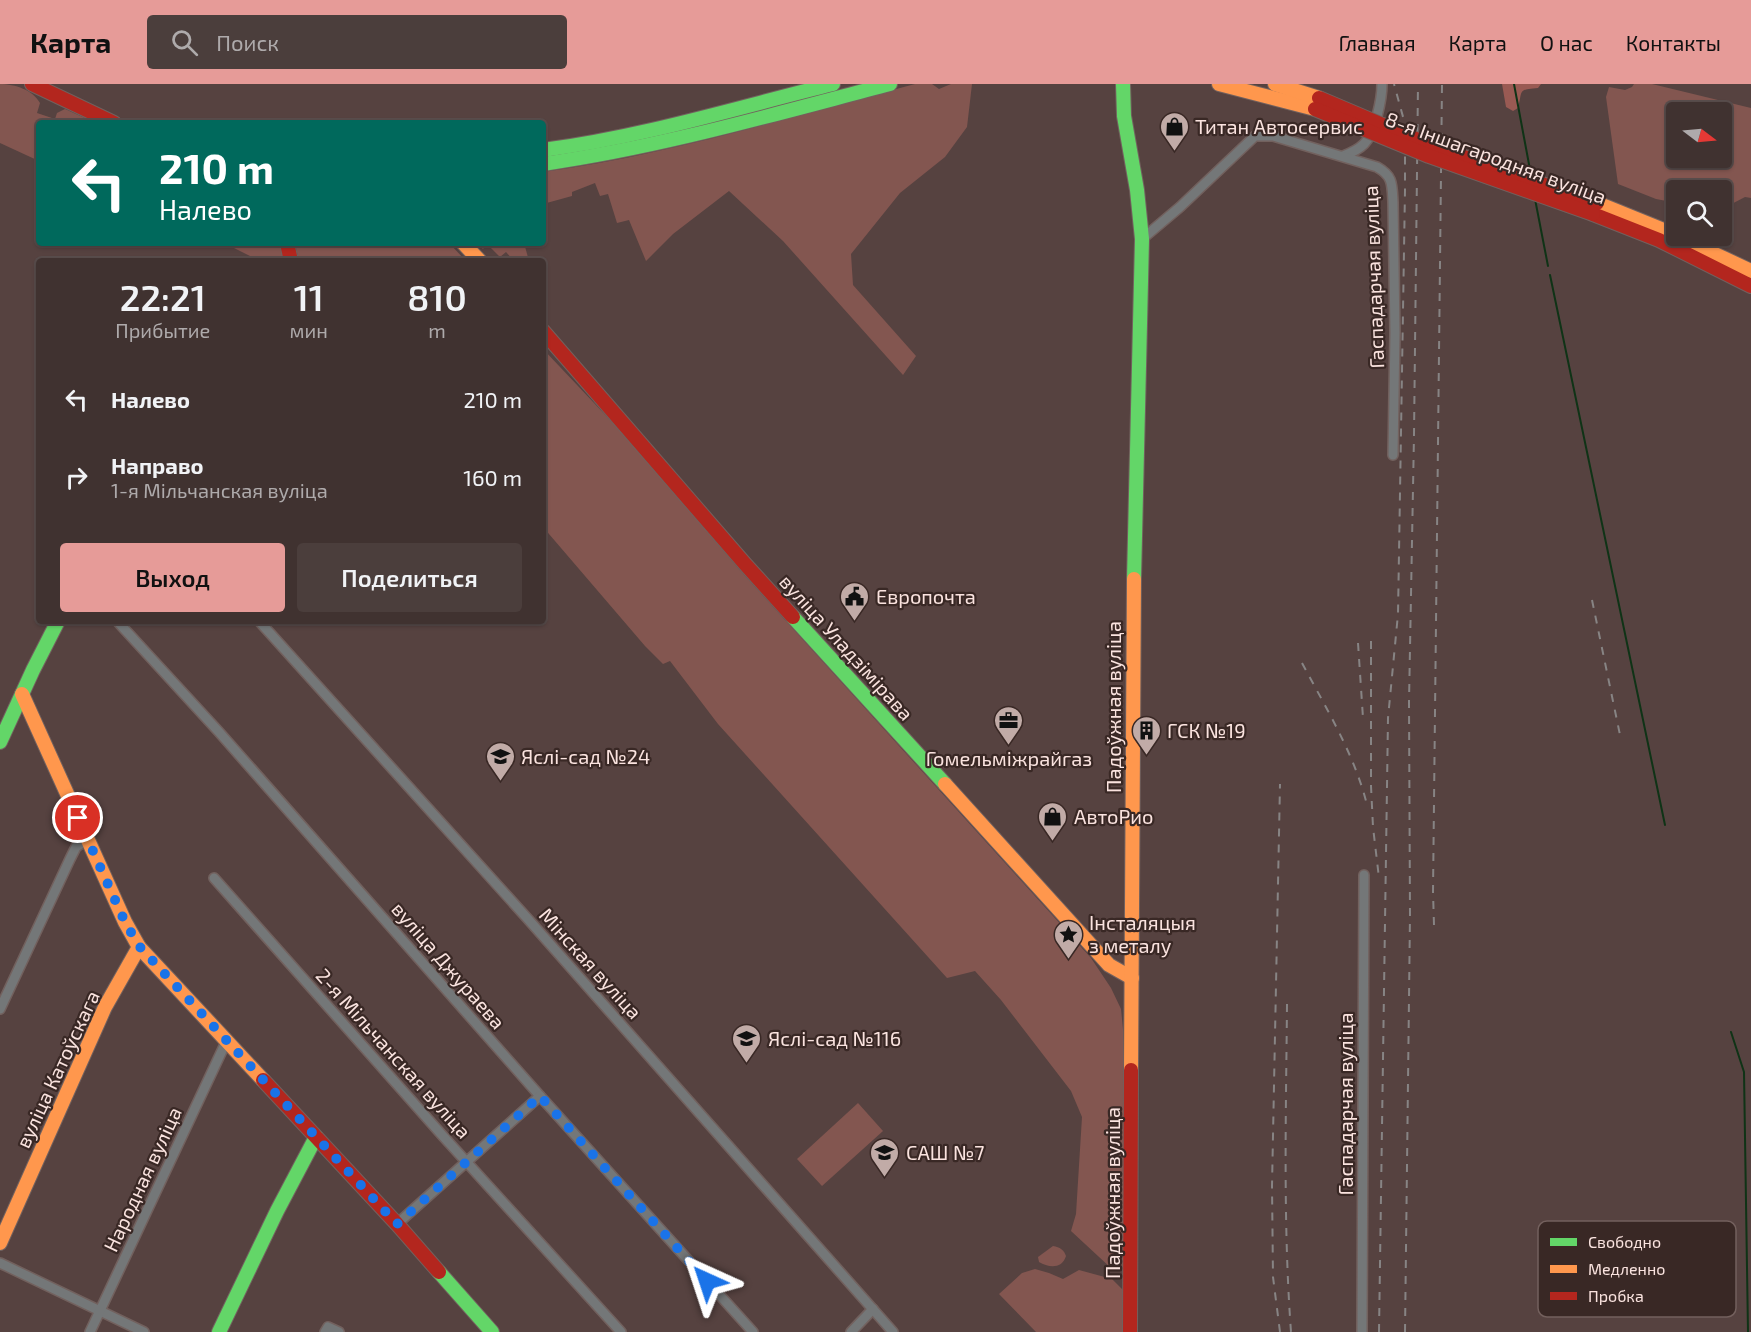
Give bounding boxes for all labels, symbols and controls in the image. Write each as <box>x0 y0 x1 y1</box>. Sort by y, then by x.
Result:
search box <box>147 15 567 69</box>
text: Карта <box>30 25 111 59</box>
icon: search <box>168 26 201 59</box>
text: Поиск <box>216 29 279 55</box>
text: Главная <box>1339 30 1416 55</box>
text: Карта <box>1449 30 1507 55</box>
text: О нас <box>1540 30 1593 55</box>
text: Контакты <box>1626 30 1721 55</box>
north arrow <box>1666 102 1732 168</box>
map controls <box>1666 102 1732 246</box>
street label: 8-я Іншагародняя вуліца <box>1382 106 1610 209</box>
shop icon: Титан Автосервис <box>1158 110 1190 152</box>
place label: Титан Автосервис <box>1195 114 1363 138</box>
text: 210 m <box>159 142 274 192</box>
icon: left <box>60 144 138 222</box>
button: search <box>1666 180 1732 246</box>
street label: Гаспадарчая вуліца <box>1358 185 1389 369</box>
text: Налево <box>159 193 252 225</box>
text: 22:21 <box>120 275 206 318</box>
text: 11 <box>294 275 324 318</box>
text: 810 <box>407 275 467 318</box>
text: Прибытие <box>115 318 210 342</box>
text: мин <box>290 318 328 342</box>
text: m <box>428 318 446 342</box>
icon: left <box>60 383 93 416</box>
text: Налево <box>111 386 190 412</box>
text: 210 m <box>463 386 522 412</box>
text: Направо <box>111 452 204 478</box>
icon: right <box>60 461 93 494</box>
text: 160 m <box>463 464 522 490</box>
text: 1-я Мільчанская вуліца <box>111 478 328 502</box>
button: Выход <box>60 543 285 612</box>
button: Поделиться <box>297 543 522 612</box>
street label: вуліца Уладзімірава <box>774 569 919 726</box>
public building icon: Европочта <box>839 580 871 622</box>
place label: Европочта <box>876 584 976 608</box>
street label: Падоўжная вуліца <box>1101 621 1126 793</box>
office icon: Гомельміжрайгаз <box>993 704 1025 746</box>
building icon: ГСК №19 <box>1130 714 1162 756</box>
place label: ГСК №19 <box>1167 718 1246 742</box>
school or university icon: Яслі-сад №24 <box>484 740 516 782</box>
place label: Яслі-сад №24 <box>521 744 650 768</box>
place label: Гомельміжрайгаз <box>926 746 1092 770</box>
pin <box>52 792 103 843</box>
shop icon: АвтоРио <box>1037 800 1069 842</box>
icon: arrive <box>61 801 94 834</box>
place label: АвтоРио <box>1074 804 1153 828</box>
street label: вуліца Джураева <box>387 897 511 1034</box>
street label: Мінская вуліца <box>534 902 647 1024</box>
place label: Інсталяцыя з металу <box>1089 910 1196 958</box>
place icon: Інсталяцыя з металу <box>1052 918 1084 960</box>
street label: 2-я Мільчанская вуліца <box>311 963 477 1143</box>
street label: вуліца Катоўскага <box>10 986 105 1152</box>
street label: Гаспадарчая вуліца <box>1333 1012 1358 1196</box>
school or university icon: Яслі-сад №116 <box>731 1022 763 1064</box>
place label: Яслі-сад №116 <box>768 1026 901 1050</box>
street label: Народная вуліца <box>98 1103 187 1256</box>
street label: Падоўжная вуліца <box>1100 1107 1125 1279</box>
school or university icon: САШ №7 <box>869 1136 901 1178</box>
place label: САШ №7 <box>906 1140 984 1164</box>
legend <box>1538 1221 1736 1317</box>
text: Свободно <box>1588 1232 1661 1251</box>
position arrow <box>675 1249 739 1313</box>
text: Медленно <box>1588 1259 1665 1278</box>
text: Пробка <box>1588 1286 1644 1305</box>

